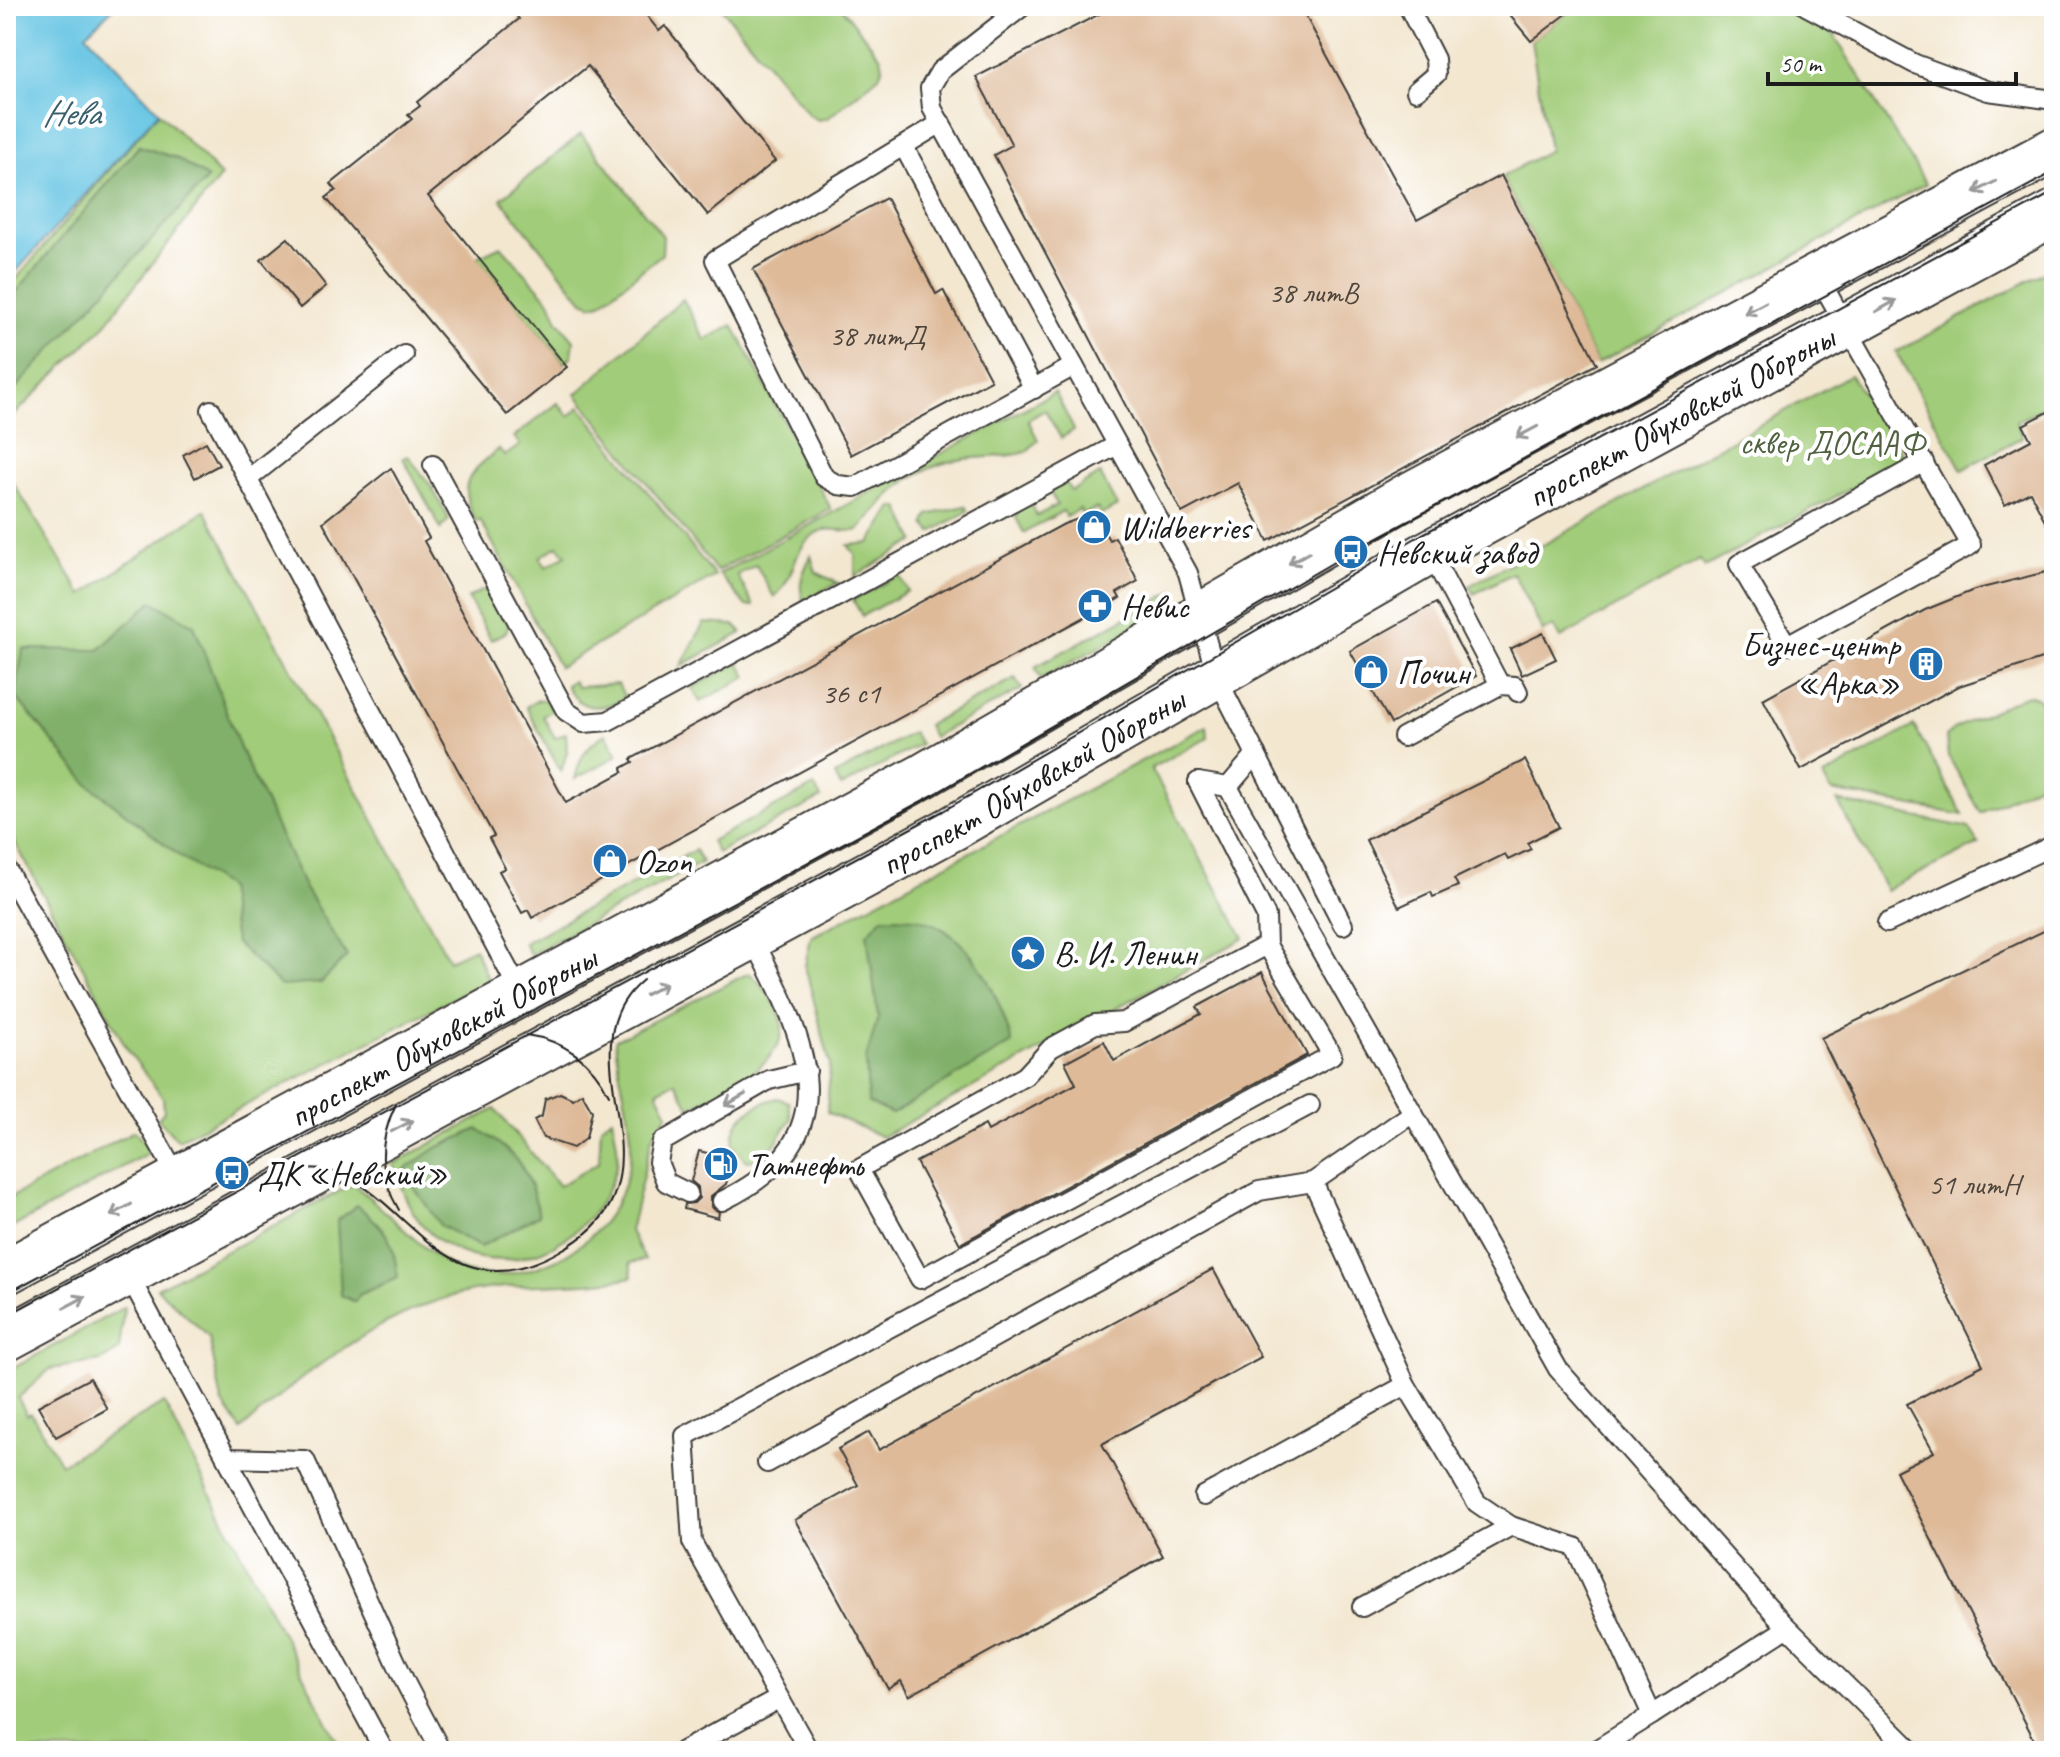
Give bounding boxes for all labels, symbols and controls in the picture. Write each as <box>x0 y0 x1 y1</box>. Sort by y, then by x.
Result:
scale bar <box>1768 36 2016 86</box>
text: 50 m <box>1780 49 1823 79</box>
water label: Нева <box>42 90 103 136</box>
one-way arrow <box>1974 179 1997 195</box>
house number: 38 литВ <box>1268 273 1360 311</box>
one-way arrow <box>1874 298 1898 313</box>
one-way arrow <box>1744 301 1768 317</box>
street label: проспект Обуховской Обороны <box>1519 314 1844 517</box>
house number: 38 литД <box>829 316 927 354</box>
park label: сквер ДОСААФ <box>1739 421 1927 464</box>
one-way arrow <box>1515 425 1539 440</box>
place label: Wildberries <box>1120 506 1254 549</box>
shop icon: Wildberries <box>1075 508 1113 546</box>
place label: Невский завод <box>1377 531 1540 574</box>
bus stop icon: Невский завод <box>1332 533 1370 571</box>
one-way arrow <box>1288 550 1311 566</box>
place label: Невис <box>1121 585 1191 628</box>
pharmacy icon: Невис <box>1076 587 1114 625</box>
place label: Бизнес-центр «Арка» <box>1742 623 1902 705</box>
building icon: Бизнес-центр «Арка» <box>1907 645 1945 683</box>
place label: Почин <box>1397 651 1472 694</box>
shop icon: Почин <box>1352 653 1390 691</box>
house number: 36 с1 <box>822 674 882 712</box>
street label: проспект Обуховской Обороны <box>873 676 1194 885</box>
place label: Ozon <box>636 840 693 883</box>
shop icon: Ozon <box>591 842 629 880</box>
place label: В. И. Ленин <box>1054 932 1199 975</box>
street label: проспект Обуховской Обороны <box>281 934 606 1137</box>
place icon: В. И. Ленин <box>1009 934 1047 972</box>
one-way arrow <box>643 981 667 996</box>
one-way arrow <box>724 1092 747 1108</box>
one-way arrow <box>390 1118 414 1133</box>
place label: Татнефть <box>747 1143 865 1186</box>
fuel station icon: Татнефть <box>702 1145 740 1183</box>
place label: ДК «Невский» <box>258 1152 448 1195</box>
bus stop icon: ДК «Невский» <box>213 1154 251 1192</box>
house number: 51 литН <box>1928 1165 2025 1203</box>
one-way arrow <box>109 1203 133 1218</box>
one-way arrow <box>62 1294 86 1309</box>

